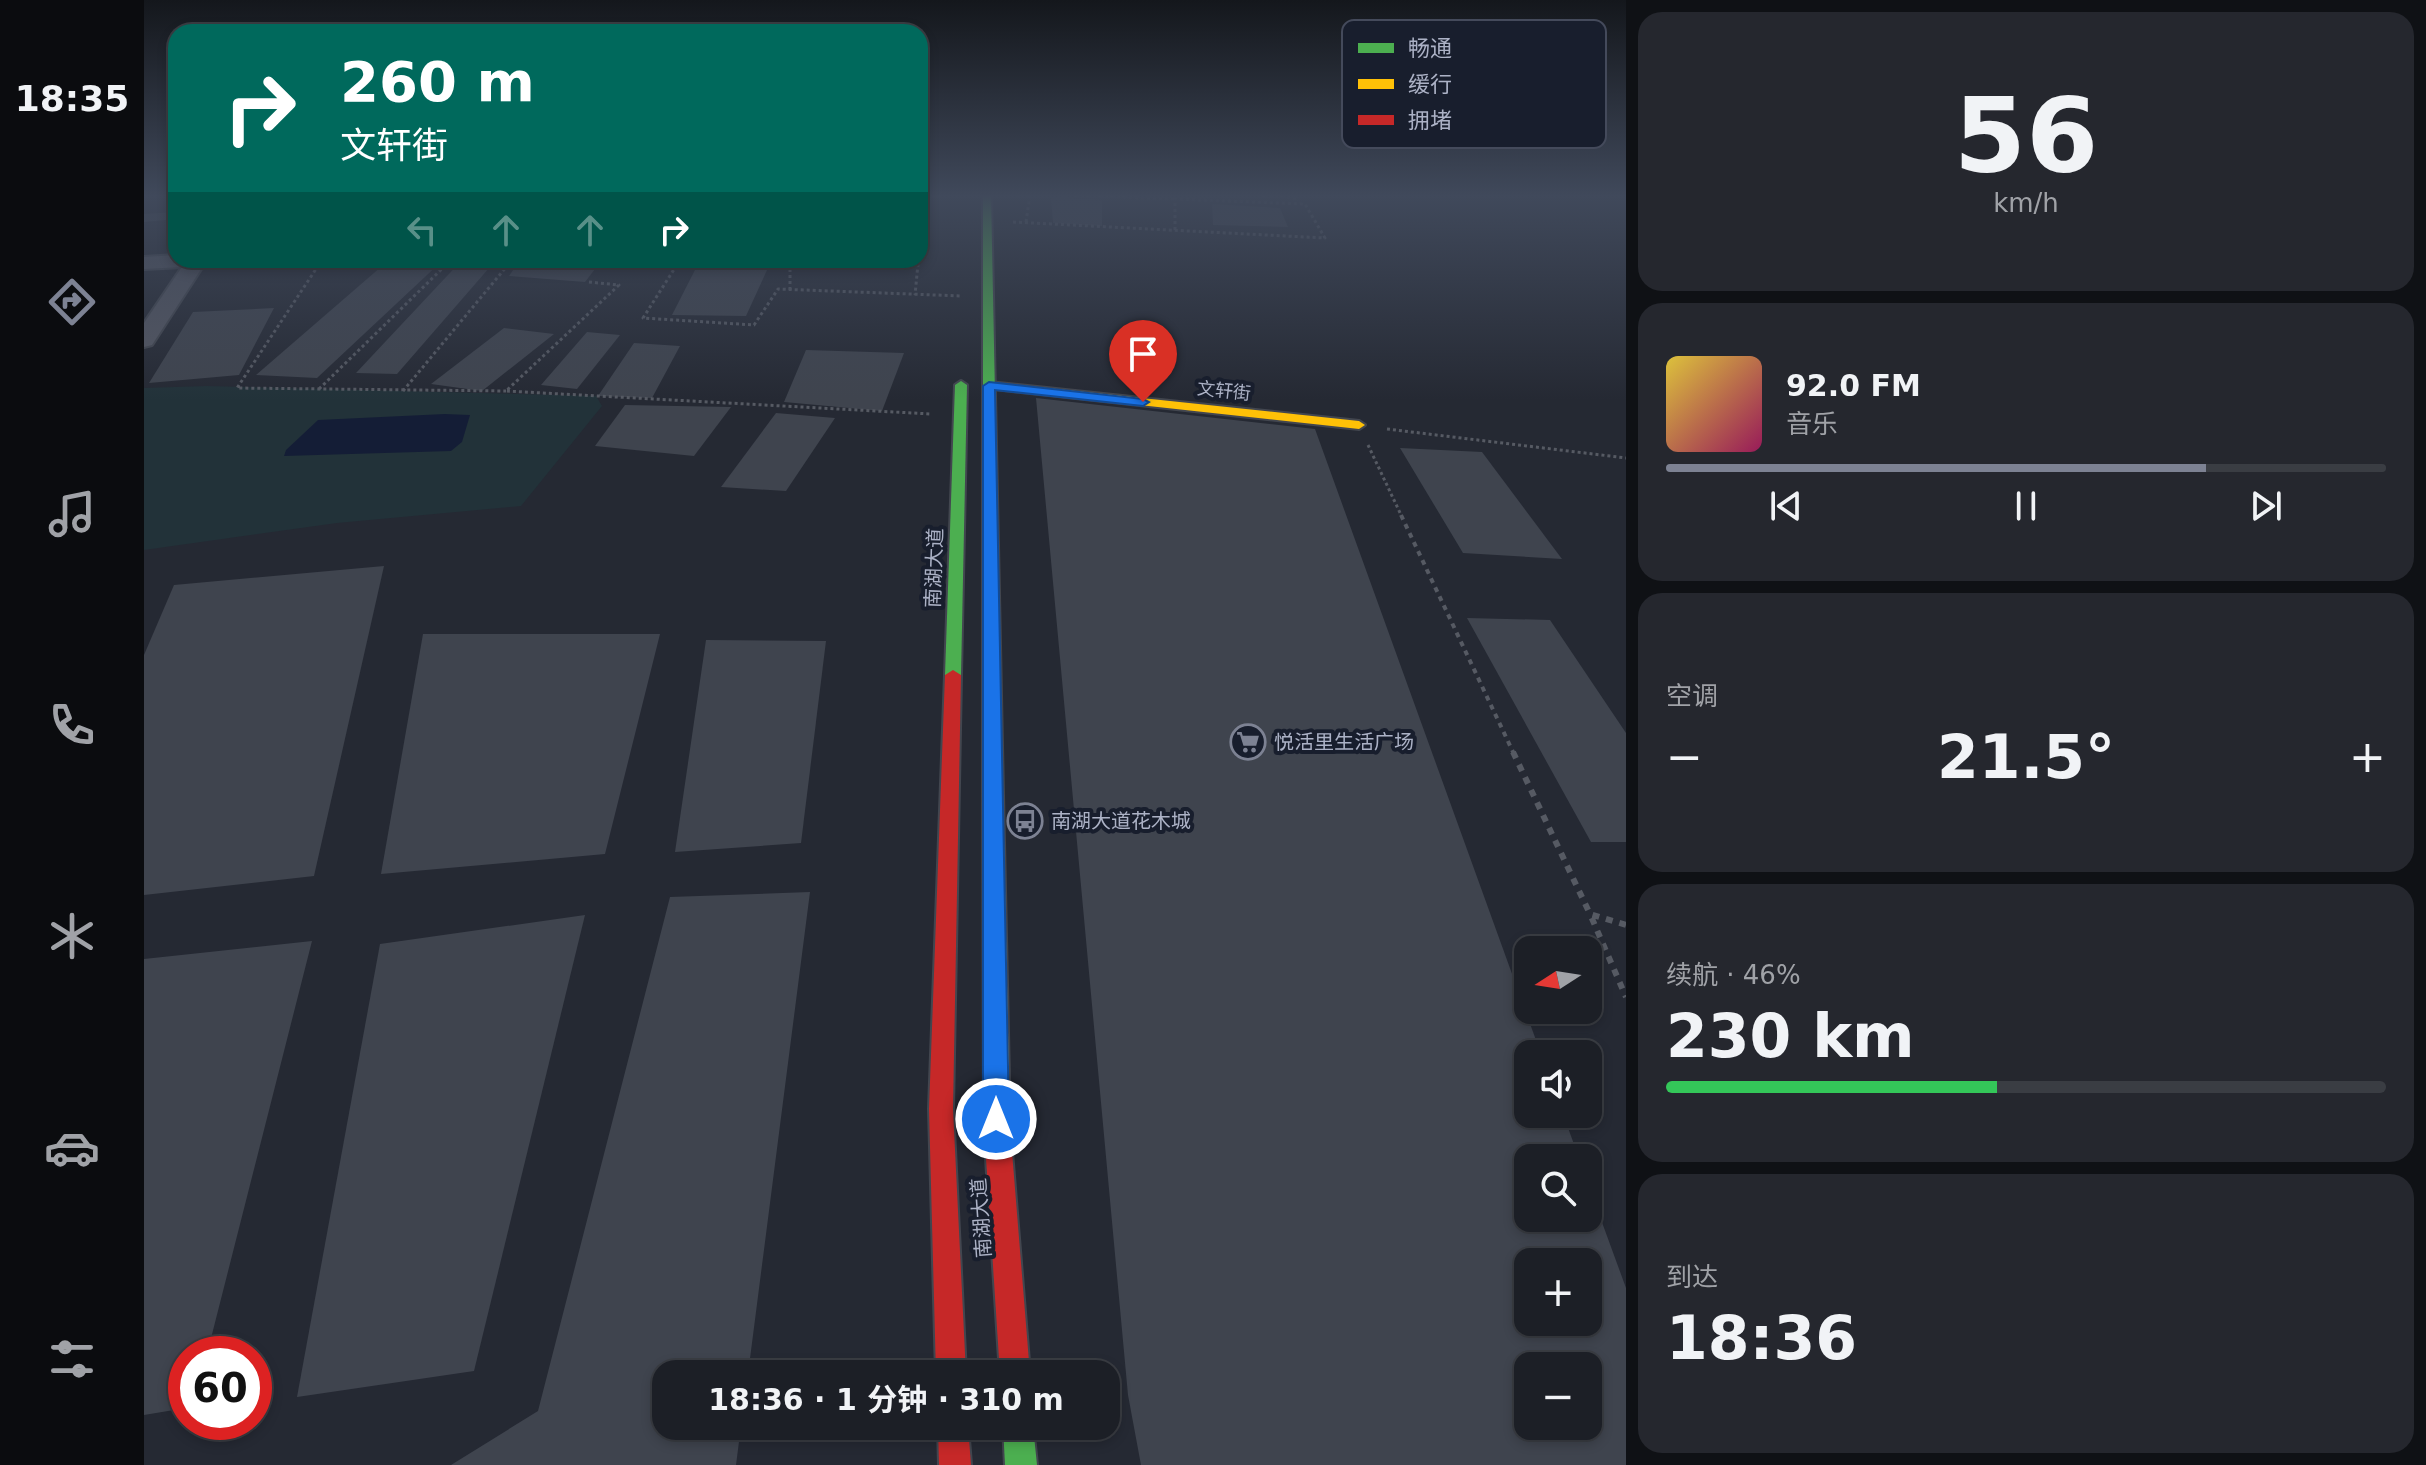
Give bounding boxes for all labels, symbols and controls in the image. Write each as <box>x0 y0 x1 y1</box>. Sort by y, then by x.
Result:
legend <box>1342 20 1606 148</box>
text: 畅通 <box>1408 36 1452 61</box>
text: 260 m <box>340 49 535 114</box>
icon: right <box>208 56 312 160</box>
text: 缓行 <box>1408 72 1452 97</box>
text: 56 <box>1954 75 2098 197</box>
text: 18:35 <box>15 78 129 119</box>
text: 拥堵 <box>1408 108 1452 133</box>
text: 文轩街 <box>340 125 448 166</box>
text: km/h <box>1993 188 2059 218</box>
icon: left <box>400 208 444 252</box>
icon: ahead <box>484 208 528 252</box>
icon: ahead <box>568 208 612 252</box>
icon: right <box>652 208 696 252</box>
icon: directions <box>44 274 100 330</box>
pin <box>1109 320 1177 402</box>
icon: arrive <box>1121 332 1165 376</box>
text: 92.0 FM <box>1786 368 1921 403</box>
street label: 文轩街 <box>1196 377 1252 404</box>
text: 音乐 <box>1786 409 1838 439</box>
icon: previous <box>1764 484 1808 528</box>
icon: pause <box>2004 484 2048 528</box>
icon: next <box>2244 484 2288 528</box>
icon: music <box>44 486 100 542</box>
street label: 南湖大道 <box>921 528 947 608</box>
text: 空调 <box>1666 681 1718 711</box>
icon: phone <box>44 697 100 753</box>
text: 21.5° <box>1937 722 2115 792</box>
supermarket icon: 悦活里生活广场 <box>1229 723 1267 761</box>
place label: 悦活里生活广场 <box>1274 730 1414 754</box>
text: − <box>1666 731 1703 782</box>
text: + <box>2349 731 2386 782</box>
bus stop icon: 南湖大道花木城 <box>1006 802 1044 840</box>
place label: 南湖大道花木城 <box>1051 809 1191 833</box>
icon: climate <box>44 908 100 964</box>
north arrow <box>1514 936 1602 1024</box>
map controls <box>1514 936 1602 1440</box>
text: 续航 · 46% <box>1666 960 1801 990</box>
text: 230 km <box>1666 1001 1915 1071</box>
button: sound <box>1514 1040 1602 1128</box>
position arrow <box>954 1077 1038 1161</box>
icon: car <box>44 1120 100 1176</box>
button: search <box>1514 1144 1602 1232</box>
street label: 南湖大道 <box>966 1177 996 1259</box>
button: + <box>1514 1248 1602 1336</box>
text: 到达 <box>1666 1262 1718 1292</box>
text: 18:36 <box>1666 1303 1857 1373</box>
icon: filters <box>44 1331 100 1387</box>
speed limit sign: 60 <box>168 1336 272 1440</box>
button: − <box>1514 1352 1602 1440</box>
text: 18:36 · 1 分钟 · 310 m <box>708 1382 1064 1417</box>

